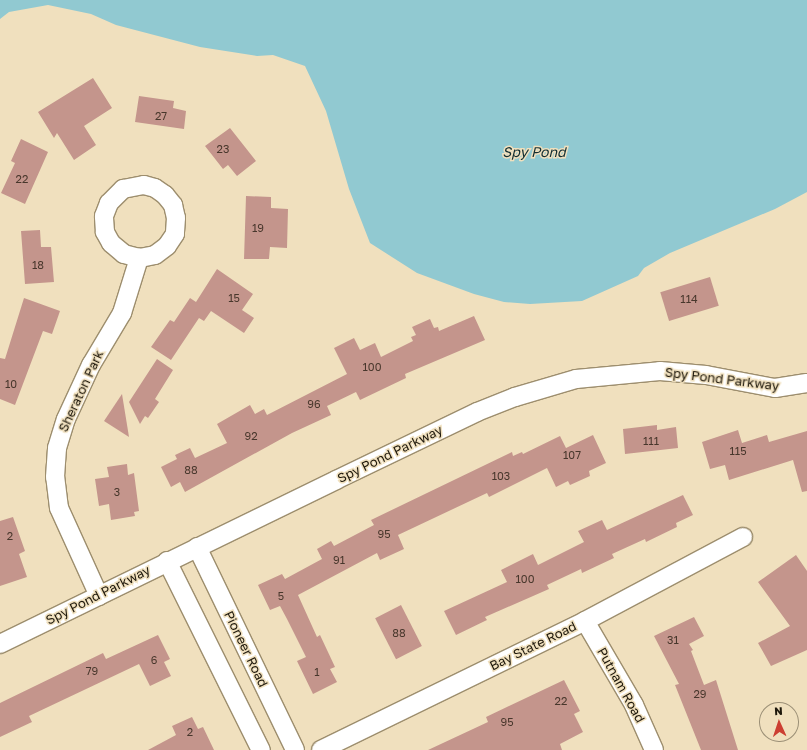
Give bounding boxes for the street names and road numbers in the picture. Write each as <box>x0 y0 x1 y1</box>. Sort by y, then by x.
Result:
street label: Sheraton Park <box>55 348 107 434</box>
street label: Spy Pond Parkway <box>664 364 780 394</box>
street label: Spy Pond Parkway <box>335 422 445 486</box>
street label: Spy Pond Parkway <box>43 562 153 628</box>
street label: Pioneer Road <box>221 608 271 690</box>
street label: Bay State Road <box>487 618 579 674</box>
street label: Putnam Road <box>594 645 648 725</box>

